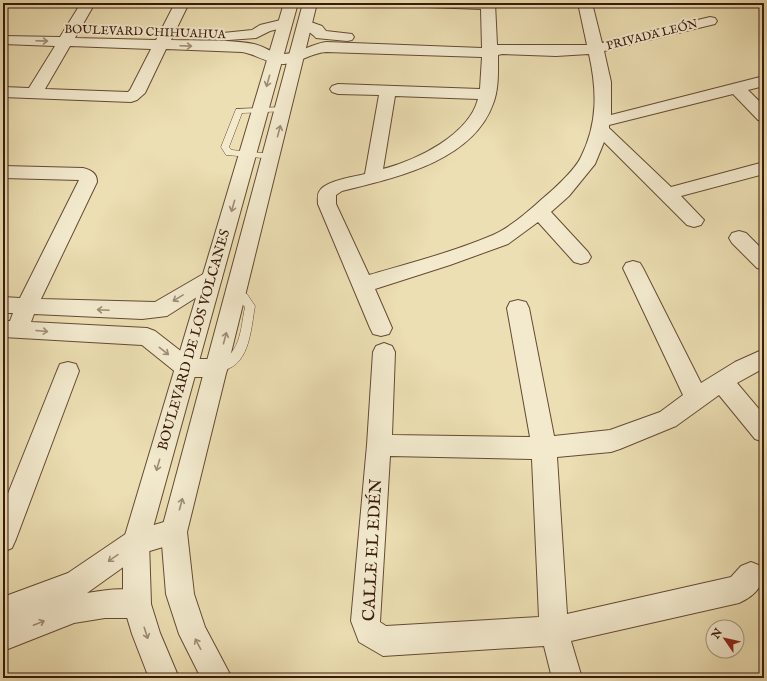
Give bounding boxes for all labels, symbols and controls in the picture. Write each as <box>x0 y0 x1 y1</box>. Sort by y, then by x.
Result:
street label: PRIVADA LEÓN <box>604 15 700 54</box>
street label: BOULEVARD CHIHUAHUA <box>64 22 227 42</box>
one-way arrow <box>35 37 48 45</box>
one-way arrow <box>179 42 192 50</box>
one-way arrow <box>264 74 271 87</box>
one-way arrow <box>275 124 283 137</box>
one-way arrow <box>229 199 236 212</box>
street label: BOULEVARD DE LOS VOLCANES <box>154 227 234 453</box>
one-way arrow <box>173 294 184 302</box>
one-way arrow <box>97 306 110 313</box>
one-way arrow <box>35 328 48 335</box>
one-way arrow <box>221 332 229 345</box>
one-way arrow <box>159 346 170 355</box>
one-way arrow <box>154 459 161 472</box>
street label: CALLE EL EDÉN <box>358 478 387 622</box>
one-way arrow <box>178 498 185 511</box>
one-way arrow <box>108 554 119 562</box>
one-way arrow <box>33 619 45 626</box>
north arrow <box>705 619 745 659</box>
one-way arrow <box>143 626 150 639</box>
text: N <box>709 626 726 643</box>
one-way arrow <box>194 638 201 650</box>

